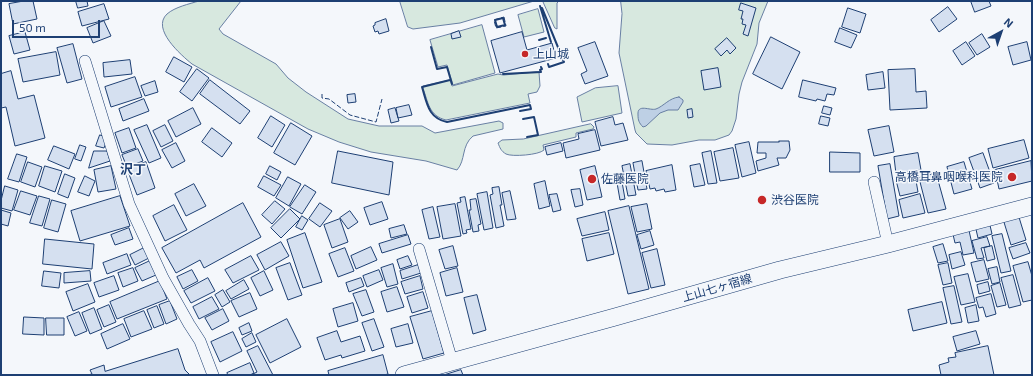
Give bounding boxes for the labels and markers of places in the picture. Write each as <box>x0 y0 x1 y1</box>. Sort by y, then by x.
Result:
place label: 上山城 <box>533 47 569 61</box>
marker: 上山城 <box>520 49 530 59</box>
place label: 高橋耳鼻咽喉科医院 <box>895 170 1003 184</box>
marker: 高橋耳鼻咽喉科医院 <box>1006 171 1018 183</box>
place label: 佐藤医院 <box>601 172 649 186</box>
marker: 佐藤医院 <box>586 173 598 185</box>
place label: 渋谷医院 <box>771 193 819 207</box>
marker: 渋谷医院 <box>756 194 768 206</box>

